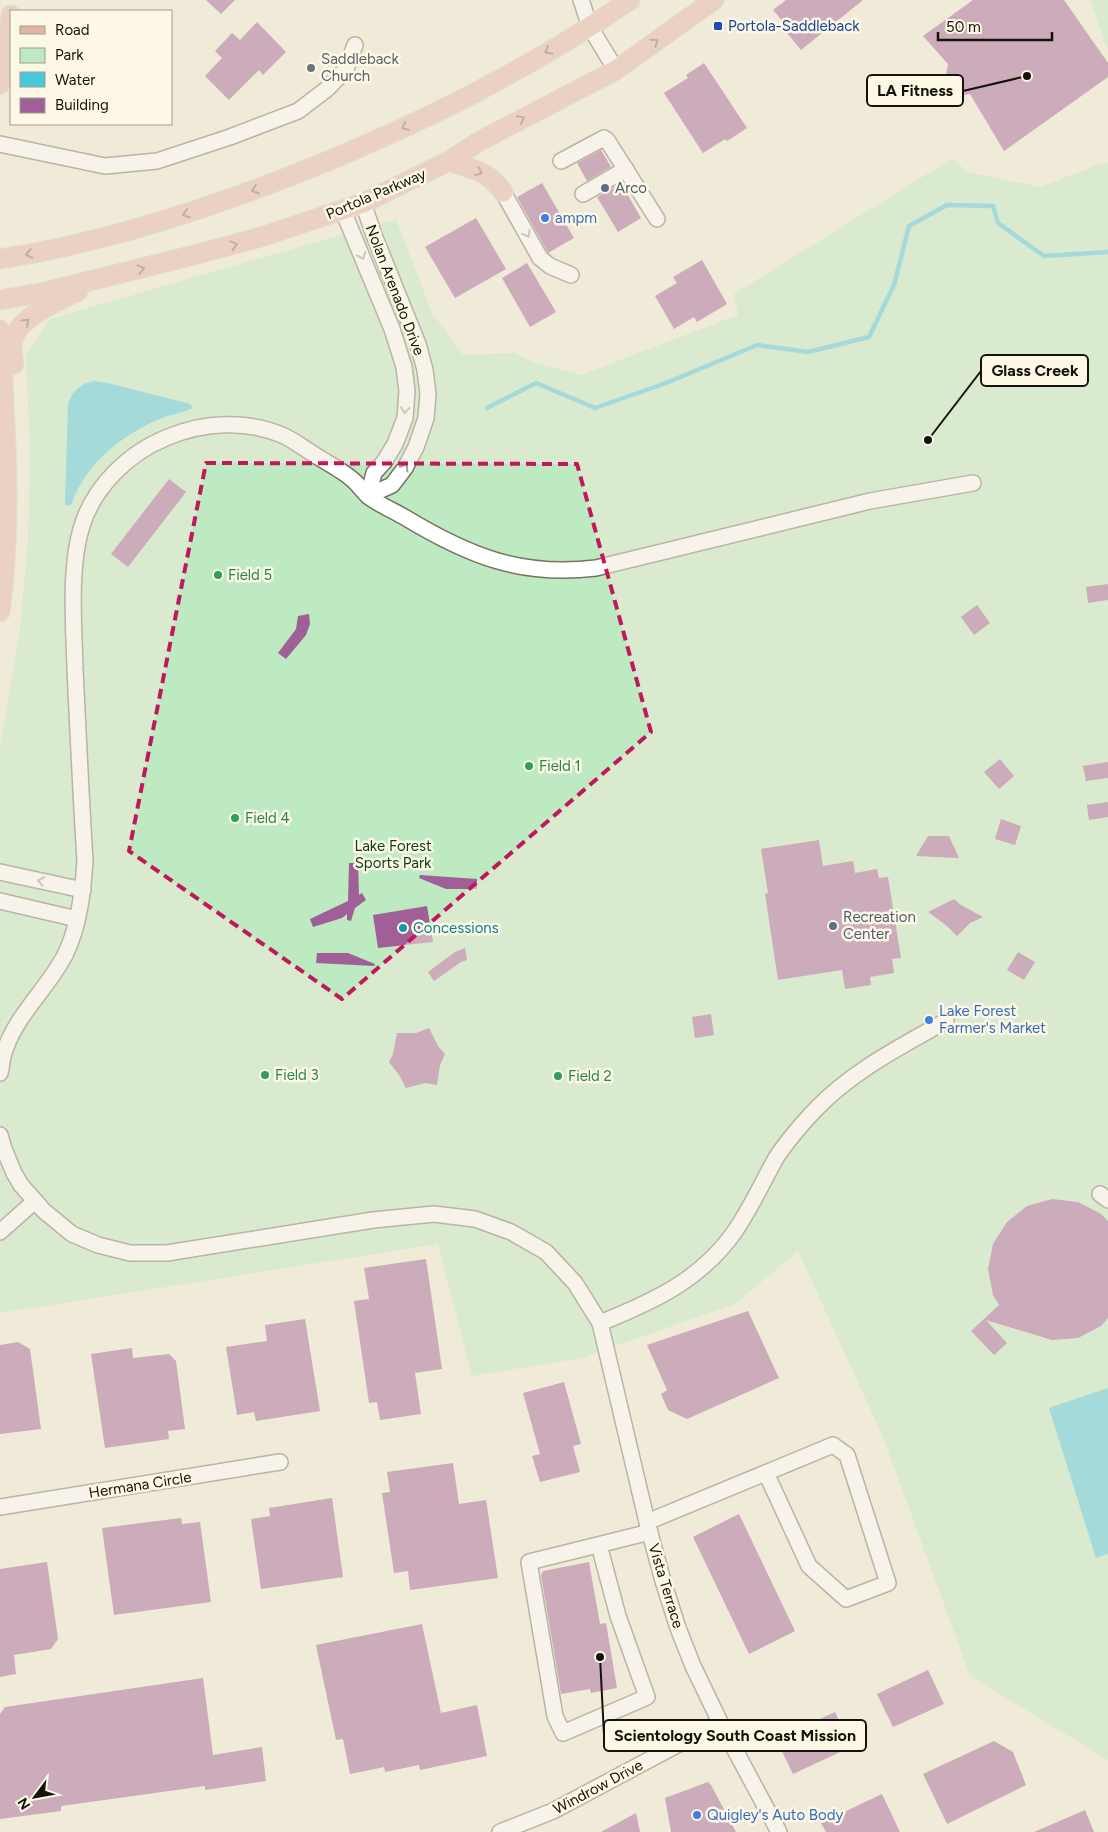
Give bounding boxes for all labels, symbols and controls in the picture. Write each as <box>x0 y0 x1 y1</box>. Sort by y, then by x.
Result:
legend <box>10 10 172 125</box>
scale bar <box>938 10 1052 42</box>
place label: Portola-Saddleback <box>728 17 860 35</box>
text: 50 m <box>946 18 981 36</box>
marker: Portola-Saddleback <box>712 20 724 32</box>
text: Road <box>55 21 90 39</box>
one-way arrow <box>650 39 659 48</box>
one-way arrow <box>545 45 554 55</box>
text: Park <box>55 46 84 64</box>
place label: Saddleback Church <box>321 50 399 85</box>
marker: Saddleback Church <box>305 62 317 74</box>
text: Water <box>55 71 95 89</box>
callout: LA Fitness <box>867 75 963 106</box>
text: LA Fitness <box>877 81 954 100</box>
text: Building <box>55 96 109 114</box>
one-way arrow <box>516 115 525 125</box>
one-way arrow <box>401 121 410 131</box>
street label: Portola Parkway <box>323 165 429 223</box>
one-way arrow <box>474 166 483 176</box>
place label: Arco <box>615 179 647 197</box>
marker: Arco <box>599 182 611 194</box>
one-way arrow <box>251 184 260 195</box>
one-way arrow <box>183 208 191 218</box>
place label: ampm <box>555 209 597 227</box>
marker: ampm <box>539 212 551 224</box>
street label: Nolan Arenado Drive <box>362 222 428 358</box>
one-way arrow <box>520 229 530 238</box>
one-way arrow <box>229 240 237 250</box>
one-way arrow <box>25 249 33 259</box>
one-way arrow <box>355 251 366 260</box>
one-way arrow <box>137 264 146 275</box>
one-way arrow <box>20 318 29 327</box>
callout: Glass Creek <box>981 355 1088 386</box>
text: Glass Creek <box>991 361 1079 380</box>
one-way arrow <box>400 406 411 414</box>
one-way arrow <box>399 464 408 473</box>
place label: Field 5 <box>228 566 272 584</box>
marker: Field 5 <box>212 569 224 581</box>
place label: Field 1 <box>539 757 581 775</box>
marker: Field 1 <box>523 760 535 772</box>
place label: Field 4 <box>245 809 290 827</box>
marker: Field 4 <box>229 812 241 824</box>
park label: Lake Forest Sports Park <box>354 837 432 872</box>
one-way arrow <box>37 876 46 887</box>
place label: Recreation Center <box>843 908 916 943</box>
place label: Concessions <box>413 919 499 937</box>
marker: Recreation Center <box>827 920 839 932</box>
marker: Concessions <box>397 922 409 934</box>
place label: Lake Forest Farmer's Market <box>939 1002 1046 1037</box>
marker: Lake Forest Farmer's Market <box>923 1014 935 1026</box>
place label: Field 3 <box>275 1066 319 1084</box>
place label: Field 2 <box>568 1067 612 1085</box>
marker: Field 3 <box>259 1069 271 1081</box>
marker: Field 2 <box>552 1070 564 1082</box>
street label: Hermana Circle <box>87 1468 193 1502</box>
street label: Vista Terrace <box>645 1542 687 1630</box>
callout: Scientology South Coast Mission <box>604 1720 866 1751</box>
text: Scientology South Coast Mission <box>614 1726 856 1745</box>
street label: Windrow Drive <box>550 1756 646 1818</box>
north arrow <box>10 1772 60 1822</box>
text: N <box>14 1795 34 1813</box>
place label: Quigley's Auto Body <box>707 1806 843 1824</box>
marker: Quigley's Auto Body <box>691 1809 703 1821</box>

